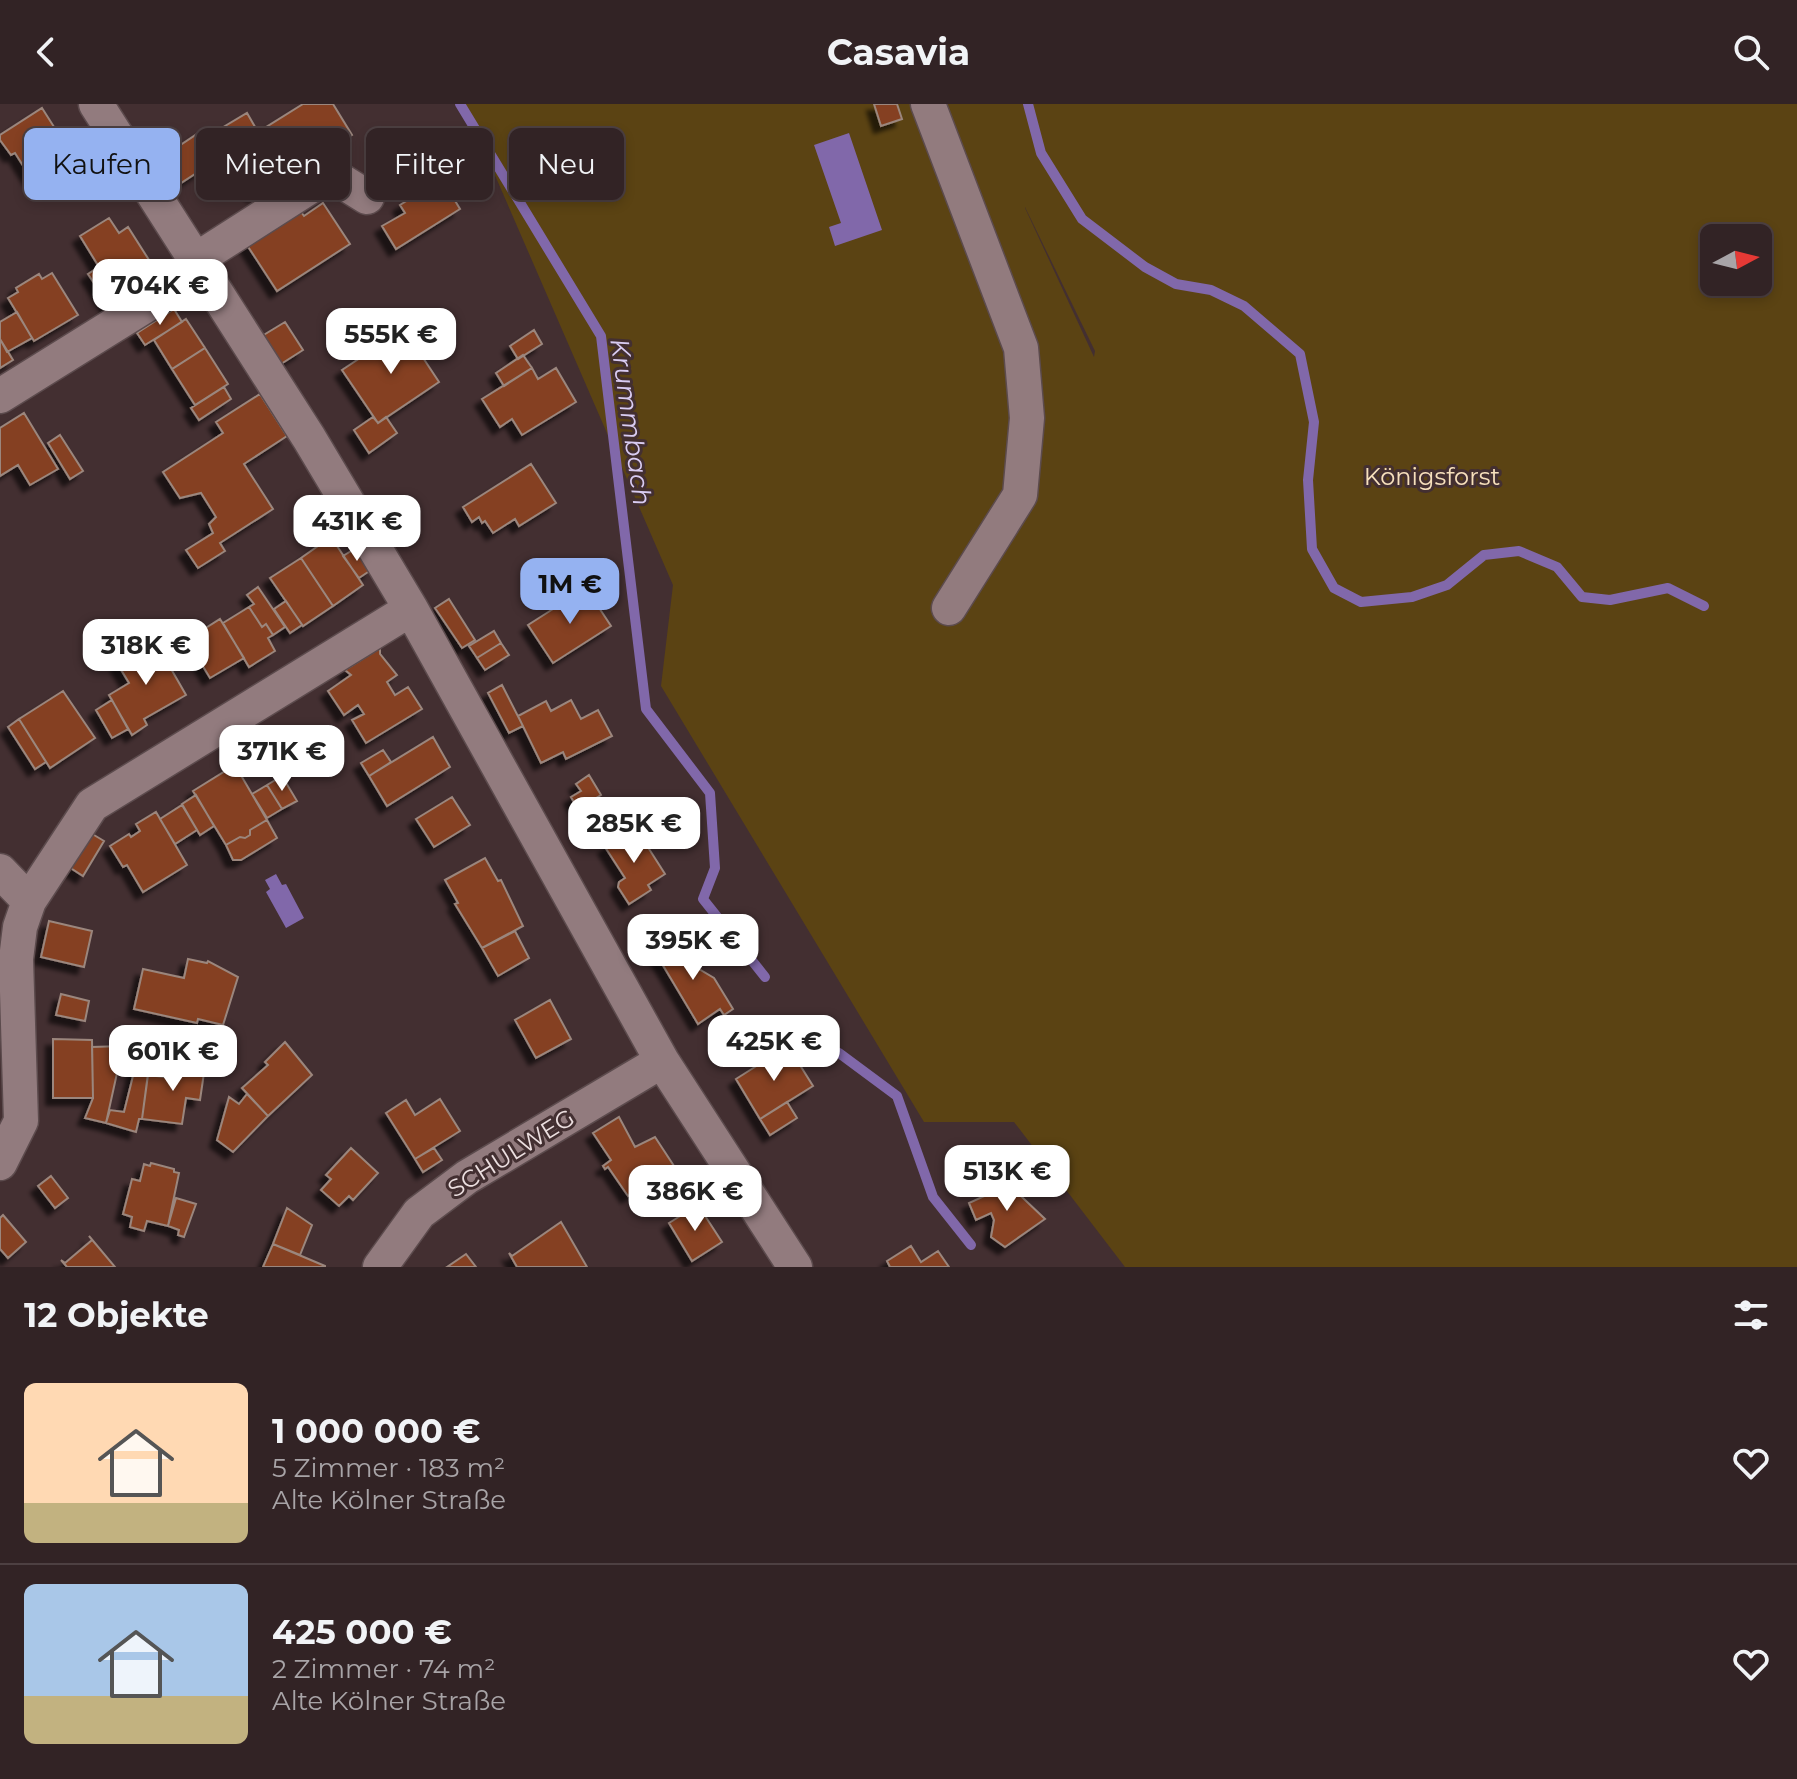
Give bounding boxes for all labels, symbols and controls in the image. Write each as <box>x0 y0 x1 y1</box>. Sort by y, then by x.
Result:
icon: back <box>24 30 68 74</box>
text: Casavia <box>827 30 970 74</box>
icon: search <box>1729 30 1773 74</box>
chip: Kaufen <box>24 128 180 200</box>
chip: Mieten <box>196 128 350 200</box>
chip: Filter <box>366 128 493 200</box>
chip: Neu <box>509 128 624 200</box>
north arrow <box>1700 224 1772 296</box>
map controls <box>1700 224 1772 296</box>
pin: 704K € <box>95 259 225 327</box>
text: 704K € <box>111 269 209 301</box>
pin: 555K € <box>326 308 456 376</box>
text: 555K € <box>344 318 438 350</box>
water label: Krummbach <box>603 336 659 508</box>
park label: Königsforst <box>1364 462 1500 491</box>
pin: 431K € <box>292 495 422 563</box>
text: 431K € <box>311 505 403 537</box>
pin: 1M € <box>523 558 617 626</box>
text: 1M € <box>538 568 602 600</box>
pin: 318K € <box>81 619 211 687</box>
text: 318K € <box>101 629 191 661</box>
pin: 371K € <box>217 725 347 793</box>
text: 371K € <box>237 735 327 767</box>
pin: 285K € <box>569 797 699 865</box>
text: 285K € <box>586 807 682 839</box>
pin: 395K € <box>628 914 758 982</box>
text: 395K € <box>645 924 741 956</box>
pin: 425K € <box>709 1015 839 1083</box>
pin: 601K € <box>108 1025 238 1093</box>
text: 425K € <box>726 1025 822 1057</box>
text: 601K € <box>127 1035 219 1067</box>
street label: SCHULWEG <box>442 1103 580 1203</box>
pin: 513K € <box>942 1145 1072 1213</box>
text: 513K € <box>963 1155 1051 1187</box>
pin: 386K € <box>630 1165 760 1233</box>
text: 386K € <box>647 1175 743 1207</box>
icon: filters <box>1729 1293 1773 1337</box>
text: 12 Objekte <box>24 1294 209 1336</box>
text: 1 000 000 € <box>272 1410 480 1452</box>
icon: home <box>88 1415 184 1511</box>
icon: heart <box>1729 1441 1773 1485</box>
text: 5 Zimmer · 183 m² <box>272 1452 505 1484</box>
text: Alte Kölner Straße <box>272 1484 506 1516</box>
text: 425 000 € <box>272 1611 452 1653</box>
icon: home <box>88 1616 184 1712</box>
icon: heart <box>1729 1642 1773 1686</box>
text: 2 Zimmer · 74 m² <box>272 1653 495 1685</box>
text: Alte Kölner Straße <box>272 1685 506 1717</box>

